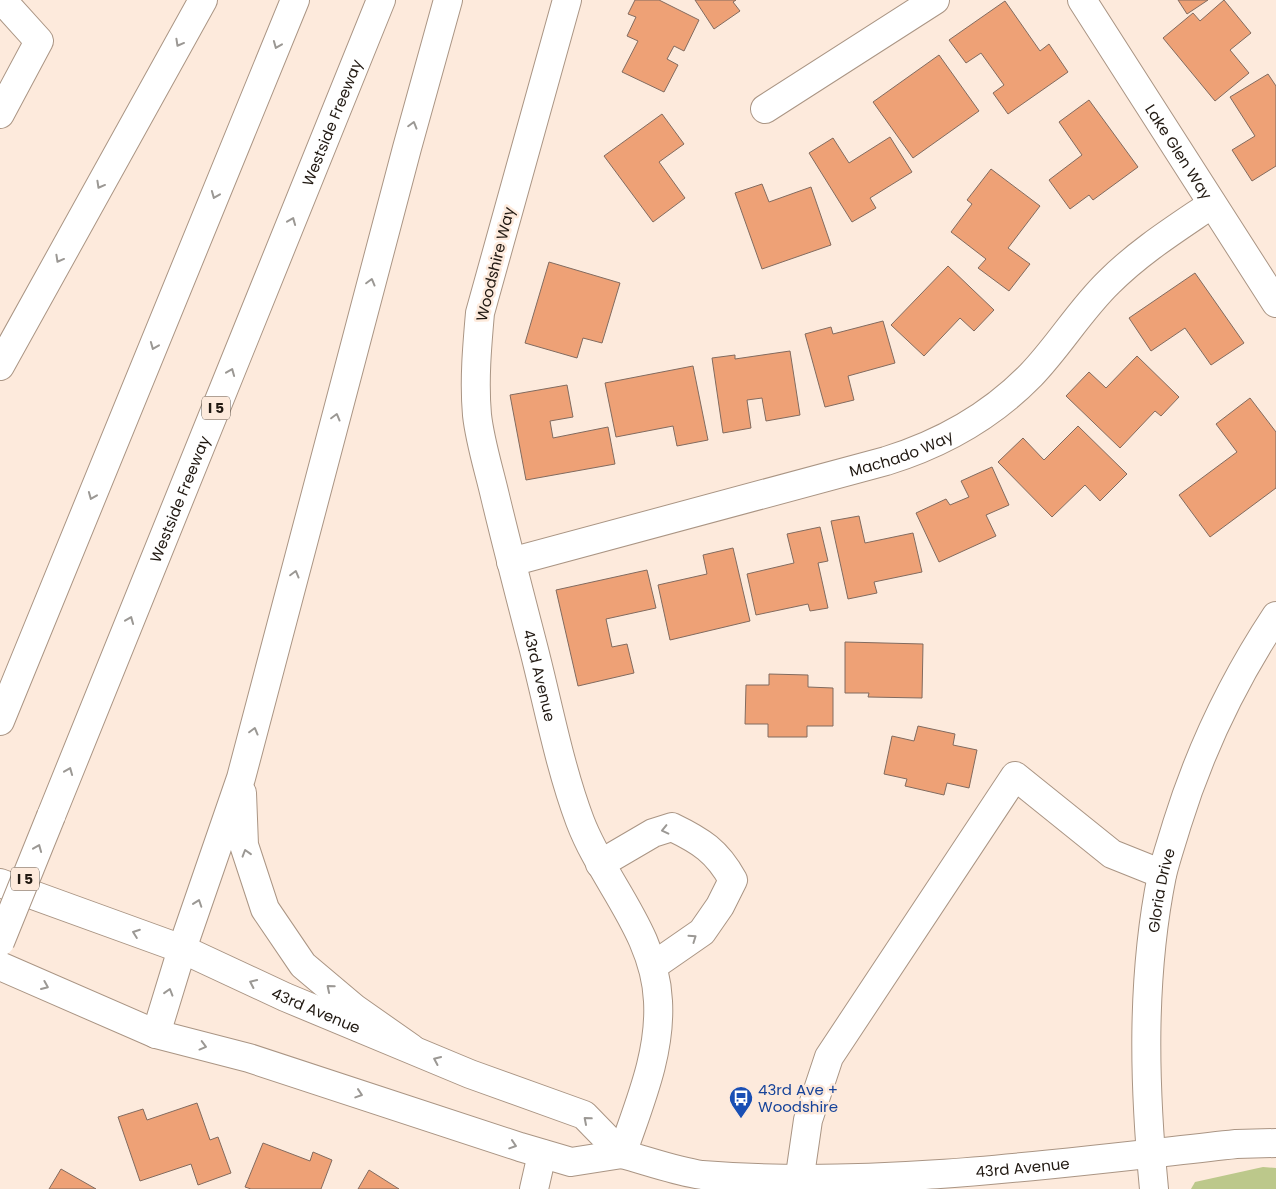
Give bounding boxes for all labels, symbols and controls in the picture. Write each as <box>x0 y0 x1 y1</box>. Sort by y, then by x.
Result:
one-way arrow <box>175 37 185 46</box>
one-way arrow <box>272 40 283 49</box>
street label: Westside Freeway <box>296 56 367 189</box>
street label: Lake Glen Way <box>1141 100 1218 204</box>
one-way arrow <box>407 121 418 130</box>
one-way arrow <box>97 179 107 188</box>
one-way arrow <box>211 191 221 199</box>
street label: Woodshire Way <box>471 204 520 323</box>
one-way arrow <box>285 217 296 226</box>
one-way arrow <box>55 254 65 263</box>
one-way arrow <box>366 279 376 287</box>
one-way arrow <box>149 341 160 350</box>
one-way arrow <box>224 368 235 377</box>
road number: I 5 <box>202 396 230 419</box>
one-way arrow <box>330 412 341 421</box>
street label: Machado Way <box>847 424 957 481</box>
street label: Westside Freeway <box>144 432 214 565</box>
one-way arrow <box>88 491 98 500</box>
one-way arrow <box>289 570 300 579</box>
one-way arrow <box>124 616 134 625</box>
street label: 43rd Avenue <box>519 627 561 724</box>
one-way arrow <box>248 727 259 736</box>
one-way arrow <box>63 767 73 775</box>
one-way arrow <box>661 824 669 835</box>
one-way arrow <box>32 844 42 853</box>
street label: Gloria Drive <box>1142 845 1180 934</box>
one-way arrow <box>242 849 252 857</box>
road number: I 5 <box>11 868 39 891</box>
one-way arrow <box>192 900 202 908</box>
one-way arrow <box>132 929 141 939</box>
one-way arrow <box>687 935 697 944</box>
one-way arrow <box>249 978 258 989</box>
one-way arrow <box>40 979 49 990</box>
street label: 43rd Avenue <box>268 982 364 1038</box>
one-way arrow <box>327 985 336 994</box>
one-way arrow <box>163 988 173 996</box>
one-way arrow <box>199 1041 207 1051</box>
one-way arrow <box>433 1055 442 1066</box>
place label: 43rd Ave + Woodshire <box>758 1079 838 1117</box>
bus stop icon: 43rd Ave + Woodshire <box>728 1085 754 1119</box>
one-way arrow <box>354 1089 362 1099</box>
one-way arrow <box>584 1116 593 1125</box>
one-way arrow <box>508 1139 517 1149</box>
street label: 43rd Avenue <box>975 1152 1071 1182</box>

